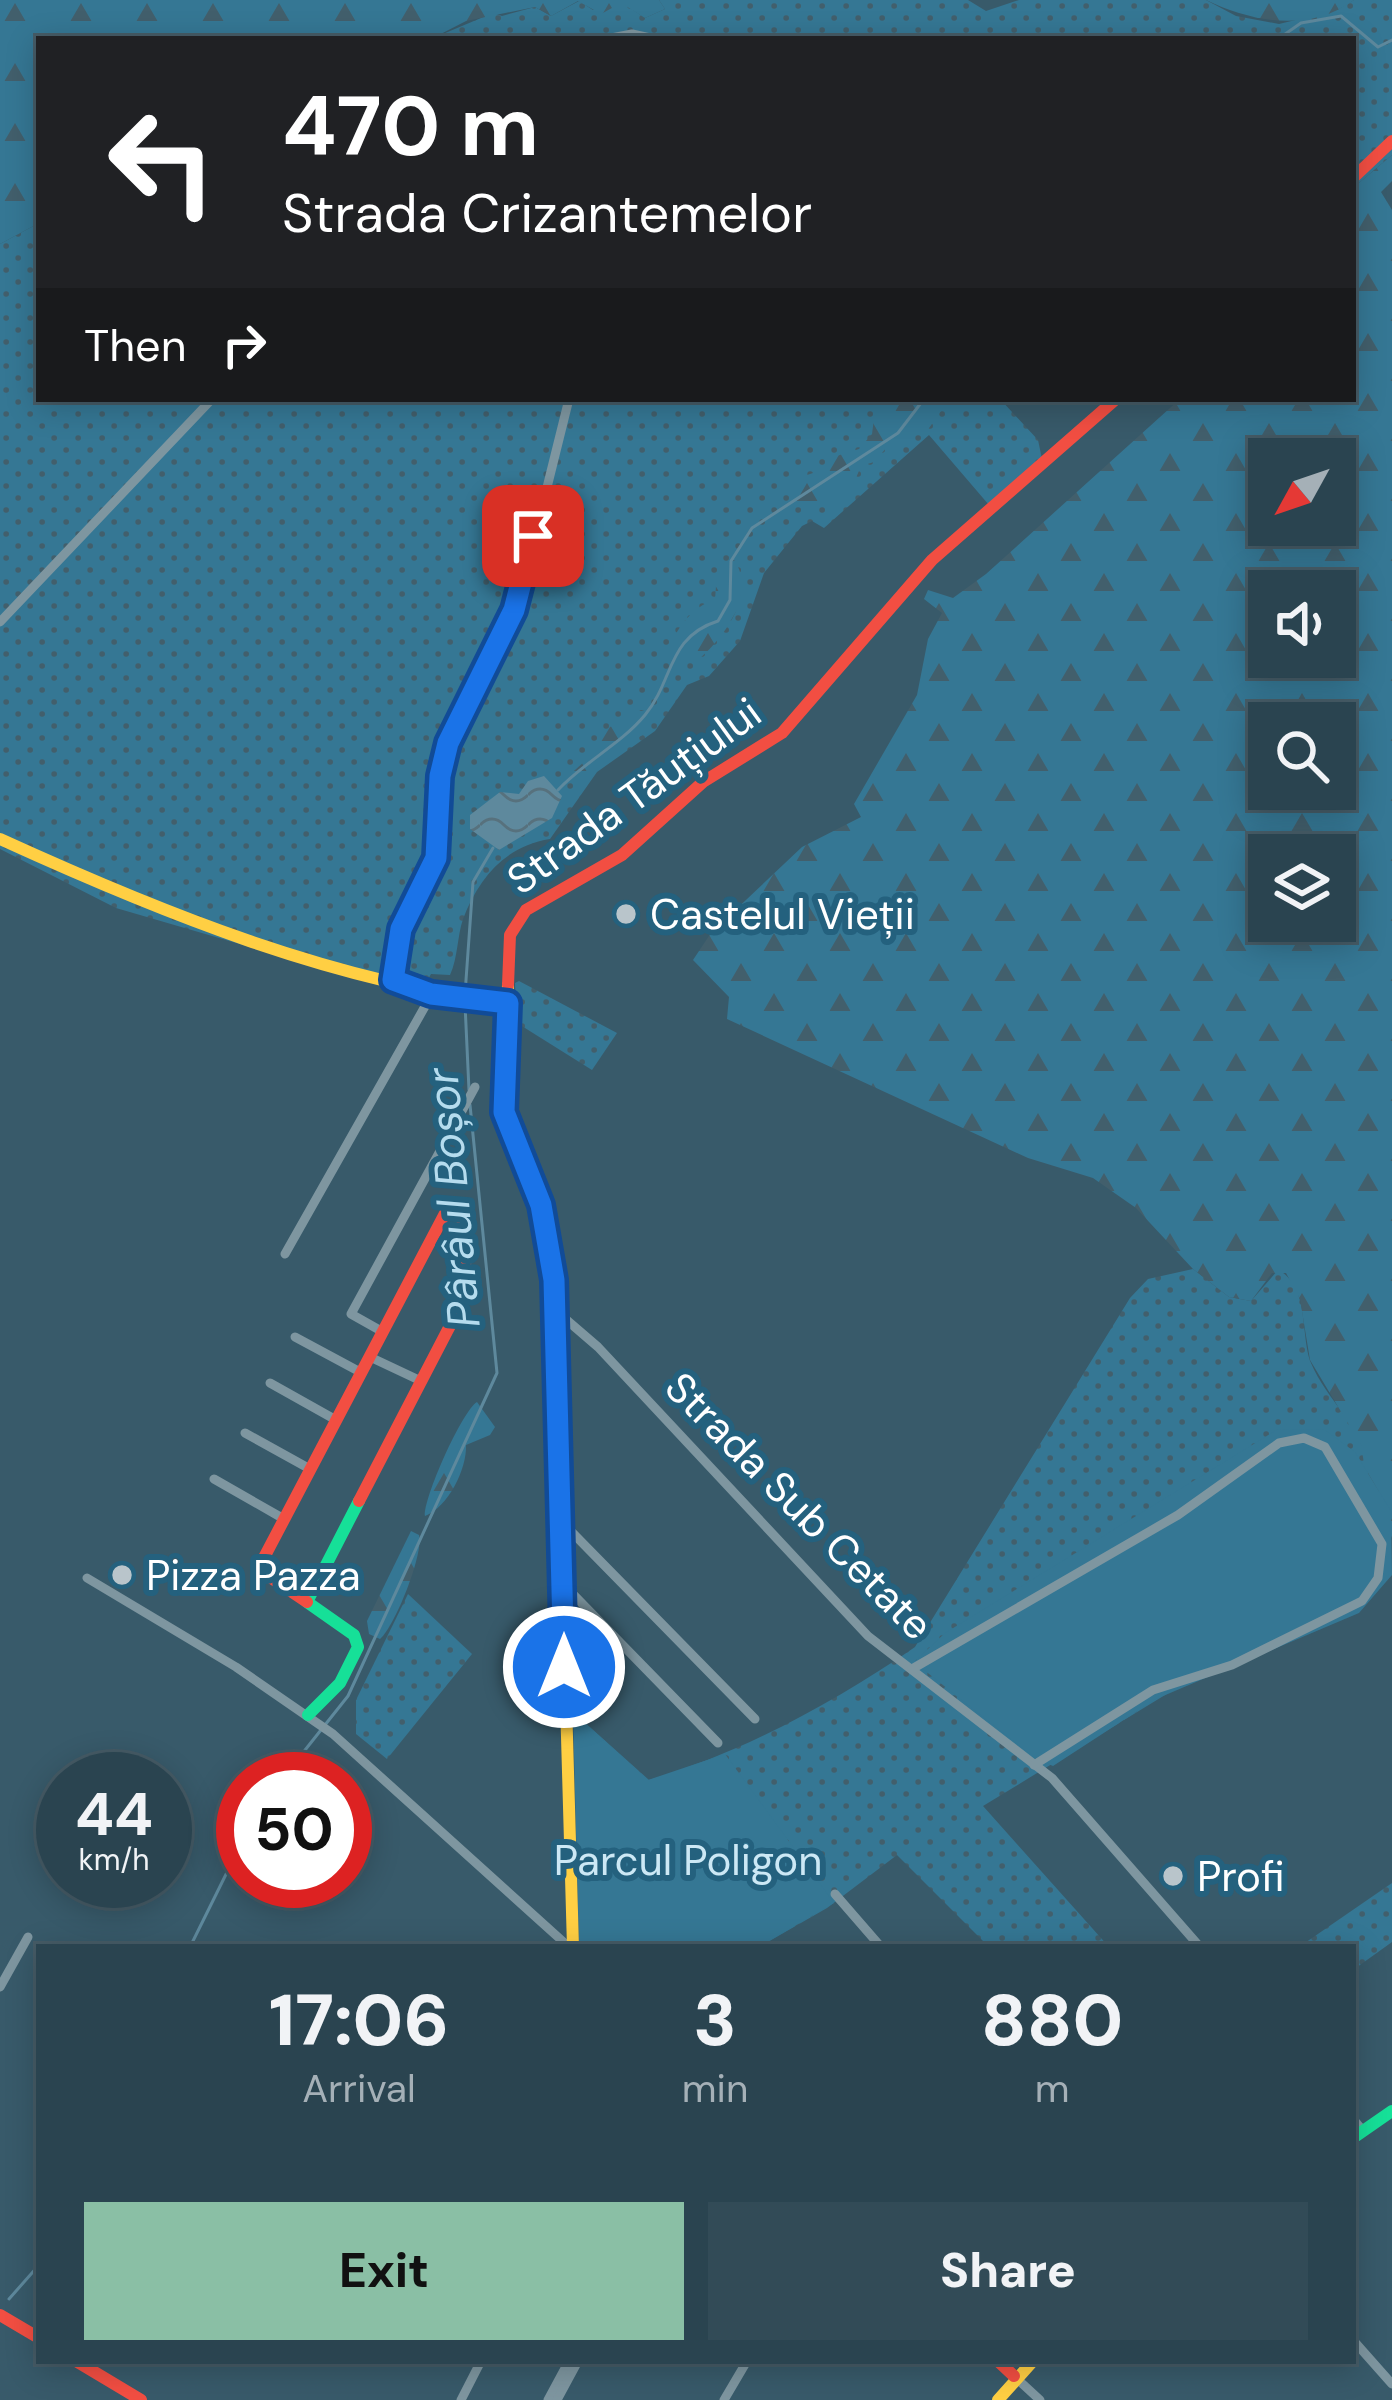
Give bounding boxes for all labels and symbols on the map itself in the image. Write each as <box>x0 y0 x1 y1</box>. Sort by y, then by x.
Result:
north arrow <box>1248 438 1356 546</box>
pin <box>482 485 584 587</box>
street label: Strada Tăuțiului <box>496 685 772 907</box>
place label: Castelul Vieții <box>650 887 915 942</box>
marker: Castelul Vieții <box>613 901 639 927</box>
water label: Pârâul Boșor <box>412 1064 494 1330</box>
street label: Strada Sub Cetate <box>653 1360 945 1652</box>
place label: Pizza Pazza <box>146 1548 361 1603</box>
marker: Pizza Pazza <box>109 1562 135 1588</box>
position arrow <box>501 1604 627 1730</box>
speed limit sign: 50 <box>216 1752 372 1908</box>
park label: Parcul Poligon <box>554 1833 822 1888</box>
place label: Profi <box>1197 1849 1285 1904</box>
marker: Profi <box>1160 1863 1186 1889</box>

